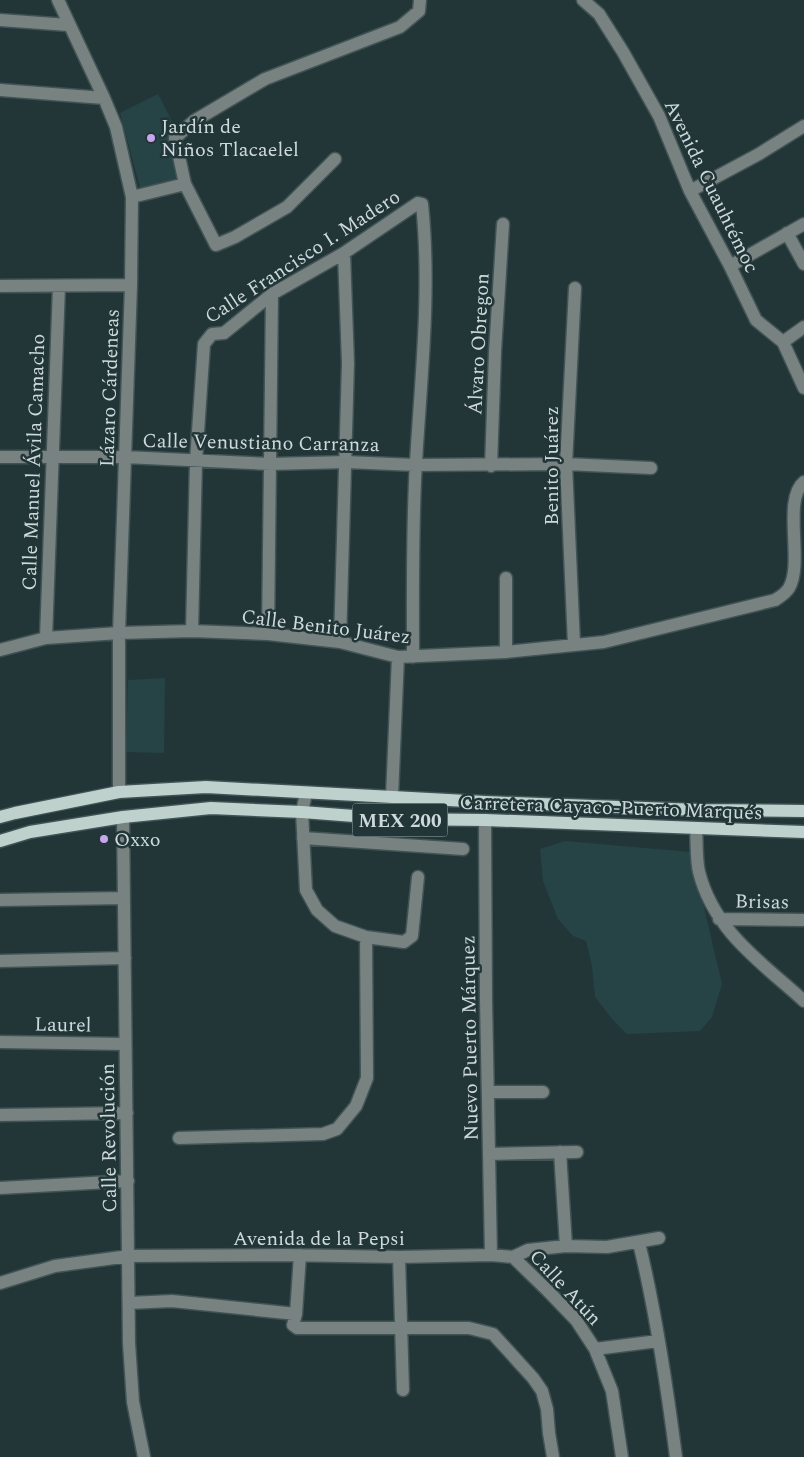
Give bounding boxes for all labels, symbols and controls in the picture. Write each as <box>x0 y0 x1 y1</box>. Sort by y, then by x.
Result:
street label: Avenida Cuauhtémoc <box>656 94 766 278</box>
place label: Jardín de Niños Tlacaelel <box>161 112 299 165</box>
marker: Jardín de Niños Tlacaelel <box>145 132 157 144</box>
street label: Calle Francisco I. Madero <box>199 182 406 332</box>
street label: Álvaro Obregon <box>460 272 498 416</box>
street label: Lázaro Cárdeneas <box>92 308 128 468</box>
street label: Calle Manuel Ávila Camacho <box>15 333 53 591</box>
street label: Benito Juárez <box>537 406 567 526</box>
street label: Calle Venustiano Carranza <box>142 426 380 460</box>
street label: Calle Benito Juárez <box>240 602 412 652</box>
street label: Carretera Cayaco-Puerto Marqués <box>459 788 763 828</box>
road number: MEX 200 <box>352 804 448 836</box>
place label: Oxxo <box>114 825 161 855</box>
marker: Oxxo <box>98 833 110 845</box>
street label: Brisas <box>735 887 789 917</box>
street label: Nuevo Puerto Márquez <box>453 935 487 1141</box>
street label: Laurel <box>34 1010 92 1040</box>
street label: Calle Revolución <box>93 1063 125 1213</box>
street label: Avenida de la Pepsi <box>233 1224 405 1254</box>
street label: Calle Atún <box>522 1243 609 1333</box>

